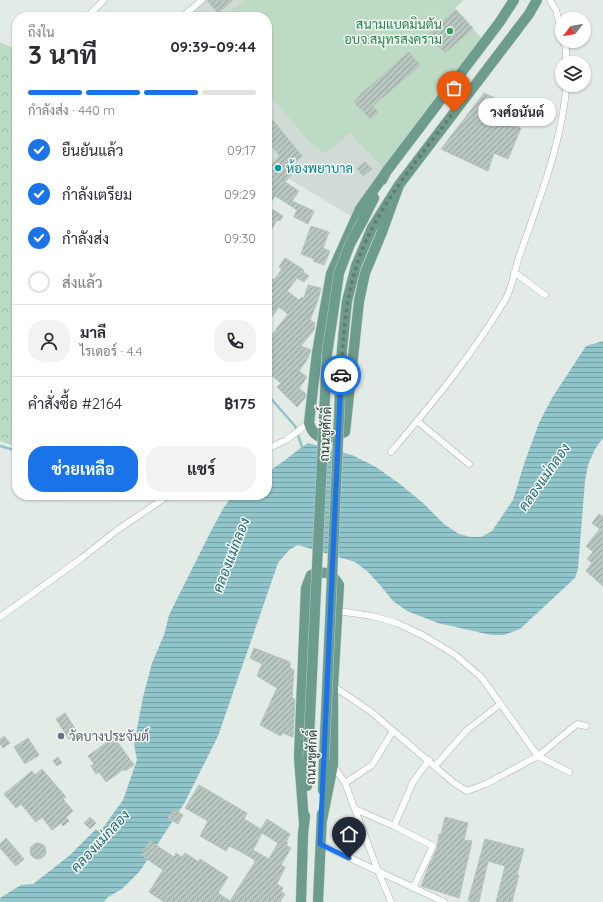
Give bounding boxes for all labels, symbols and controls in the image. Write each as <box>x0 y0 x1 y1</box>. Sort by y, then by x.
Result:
north arrow <box>555 12 591 48</box>
map controls <box>555 12 591 92</box>
place label: สนามแบดมินตัน อบจ.สมุทรสงคราม <box>344 16 442 49</box>
text: ถึงใน <box>28 24 55 40</box>
marker: สนามแบดมินตัน อบจ.สมุทรสงคราม <box>445 26 455 36</box>
text: 09:39–09:44 <box>170 37 256 56</box>
text: 3 นาที <box>28 38 97 71</box>
button: layers <box>555 56 591 92</box>
pin <box>437 71 471 112</box>
icon: bag <box>443 77 465 99</box>
callout: วงศ์อนันต์ <box>478 98 556 126</box>
text: กำลังส่ง · 440 m <box>28 102 115 118</box>
text: วงศ์อนันต์ <box>490 104 544 120</box>
icon: check <box>28 139 50 161</box>
text: ยืนยันแล้ว <box>62 141 123 160</box>
text: 09:17 <box>227 142 256 158</box>
place label: ห้องพยาบาล <box>286 159 353 176</box>
marker: ห้องพยาบาล <box>273 163 283 173</box>
icon: check <box>28 183 50 205</box>
text: กำลังเตรียม <box>62 185 132 204</box>
text: 09:29 <box>224 186 256 202</box>
icon: check <box>28 227 50 249</box>
text: กำลังส่ง <box>62 229 109 248</box>
text: 09:30 <box>224 230 256 246</box>
text: ส่งแล้ว <box>62 273 103 292</box>
button: person <box>28 320 70 362</box>
button: phone <box>214 320 256 362</box>
text: มาลี <box>80 323 106 342</box>
text: ไรเดอร์ · 4.4 <box>80 343 142 359</box>
courier <box>321 355 361 395</box>
icon: car <box>330 364 352 386</box>
text: คำสั่งซื้อ #2164 <box>28 394 122 413</box>
text: ฿175 <box>224 394 256 413</box>
street label: ถนนชูศักดิ์ <box>311 406 336 462</box>
water label: คลองแม่กลอง <box>514 440 574 514</box>
button: ช่วยเหลือ <box>28 446 138 492</box>
button: แชร์ <box>146 446 256 492</box>
water label: คลองแม่กลอง <box>209 515 253 595</box>
place label: วัดบางประจันต์ <box>69 727 149 744</box>
street label: ถนนชูศักดิ์ <box>298 729 322 785</box>
marker: วัดบางประจันต์ <box>56 731 66 741</box>
water label: คลองแม่กลอง <box>67 806 133 876</box>
pin <box>332 817 366 858</box>
icon: home <box>338 823 360 845</box>

